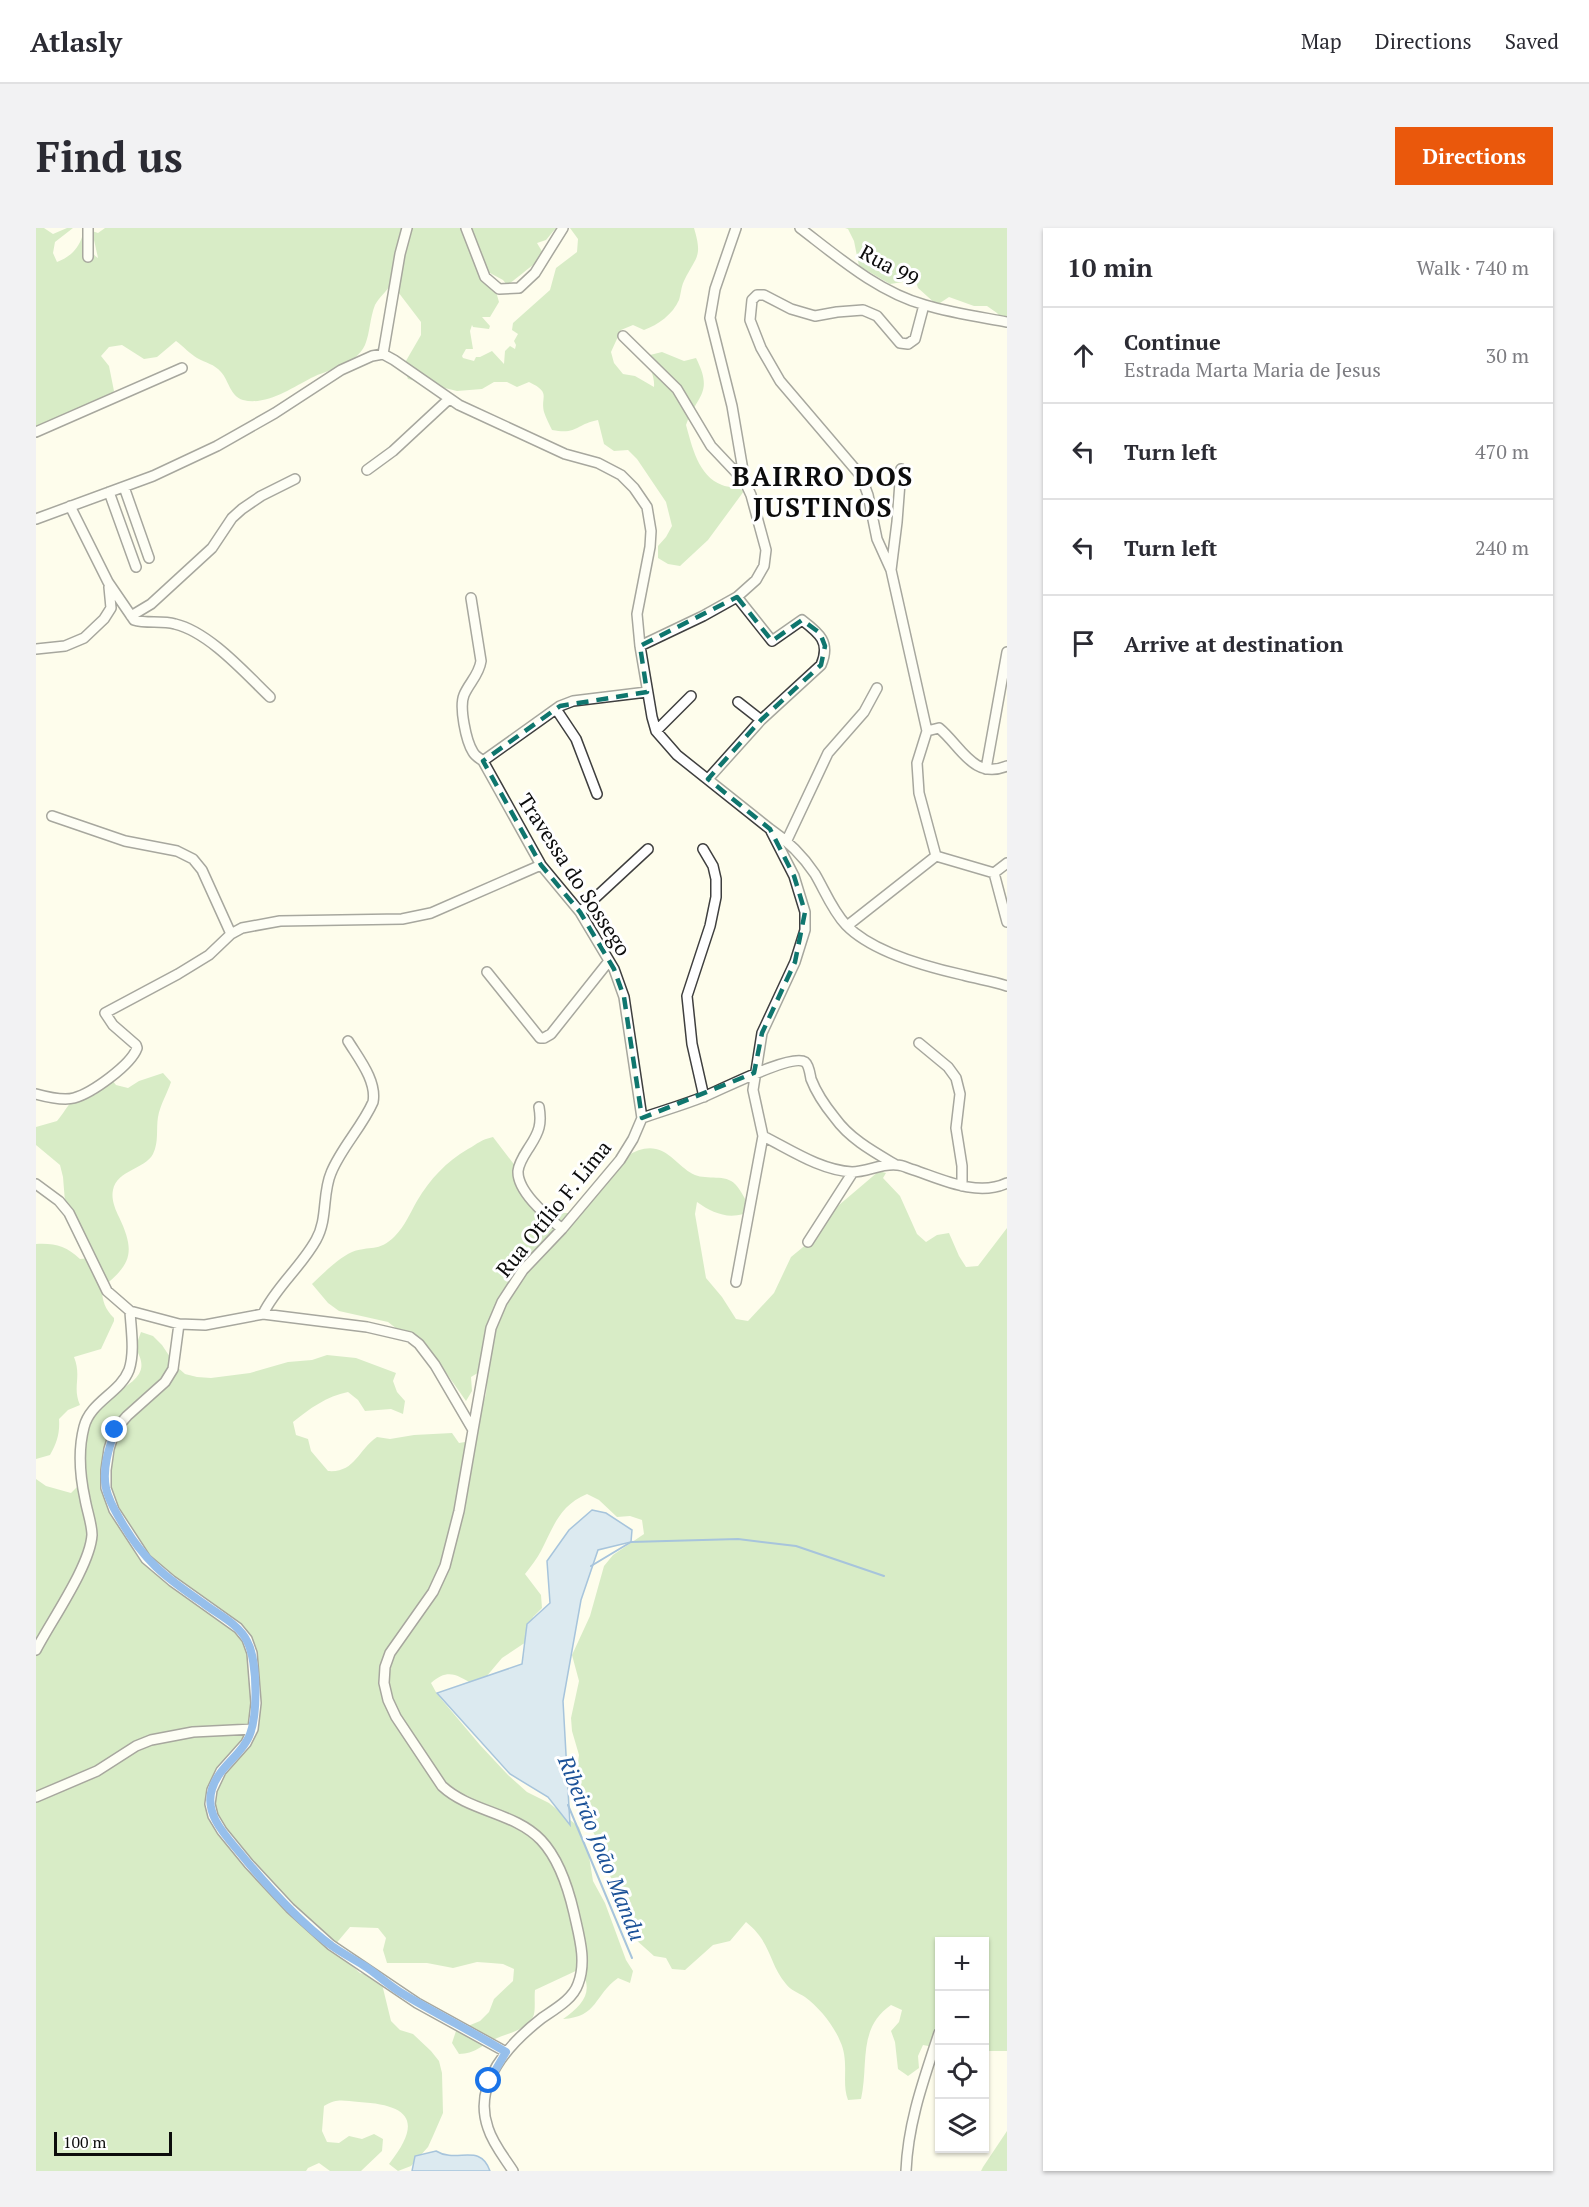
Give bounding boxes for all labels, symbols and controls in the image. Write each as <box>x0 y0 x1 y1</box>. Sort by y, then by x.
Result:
text: Atlasly <box>30 23 122 60</box>
text: Map <box>1301 27 1342 55</box>
text: Directions <box>1375 27 1472 55</box>
text: Saved <box>1505 27 1559 55</box>
button: Directions <box>1395 127 1553 185</box>
text: Find us <box>36 128 183 184</box>
street label: Rua 99 <box>855 237 924 293</box>
text: 10 min <box>1067 250 1153 284</box>
text: Walk · 740 m <box>1417 254 1529 281</box>
text: Continue <box>1124 327 1221 356</box>
icon: ahead <box>1067 339 1100 372</box>
text: 30 m <box>1486 342 1529 369</box>
text: Estrada Marta Maria de Jesus <box>1124 356 1381 383</box>
icon: left <box>1067 435 1100 468</box>
text: Turn left <box>1124 437 1217 466</box>
text: 470 m <box>1475 438 1529 465</box>
district label: BAIRRO DOS JUSTINOS <box>732 458 914 525</box>
icon: left <box>1067 531 1100 564</box>
text: Turn left <box>1124 533 1217 562</box>
text: 240 m <box>1475 534 1529 561</box>
icon: arrive <box>1067 627 1100 660</box>
text: Arrive at destination <box>1124 629 1343 658</box>
street label: Travessa do Sossego <box>512 788 638 961</box>
street label: Rua Otílio F. Lima <box>489 1134 617 1283</box>
route end <box>101 1416 127 1442</box>
water label: Ribeirão João Mandu <box>552 1750 653 1945</box>
map controls <box>935 1937 989 2153</box>
button: + <box>935 1937 989 1991</box>
button: − <box>935 1991 989 2045</box>
button: locate <box>935 2045 989 2099</box>
route start <box>475 2067 501 2093</box>
button: layers <box>935 2099 989 2153</box>
scale bar <box>54 2129 172 2156</box>
text: 100 m <box>63 2131 106 2153</box>

